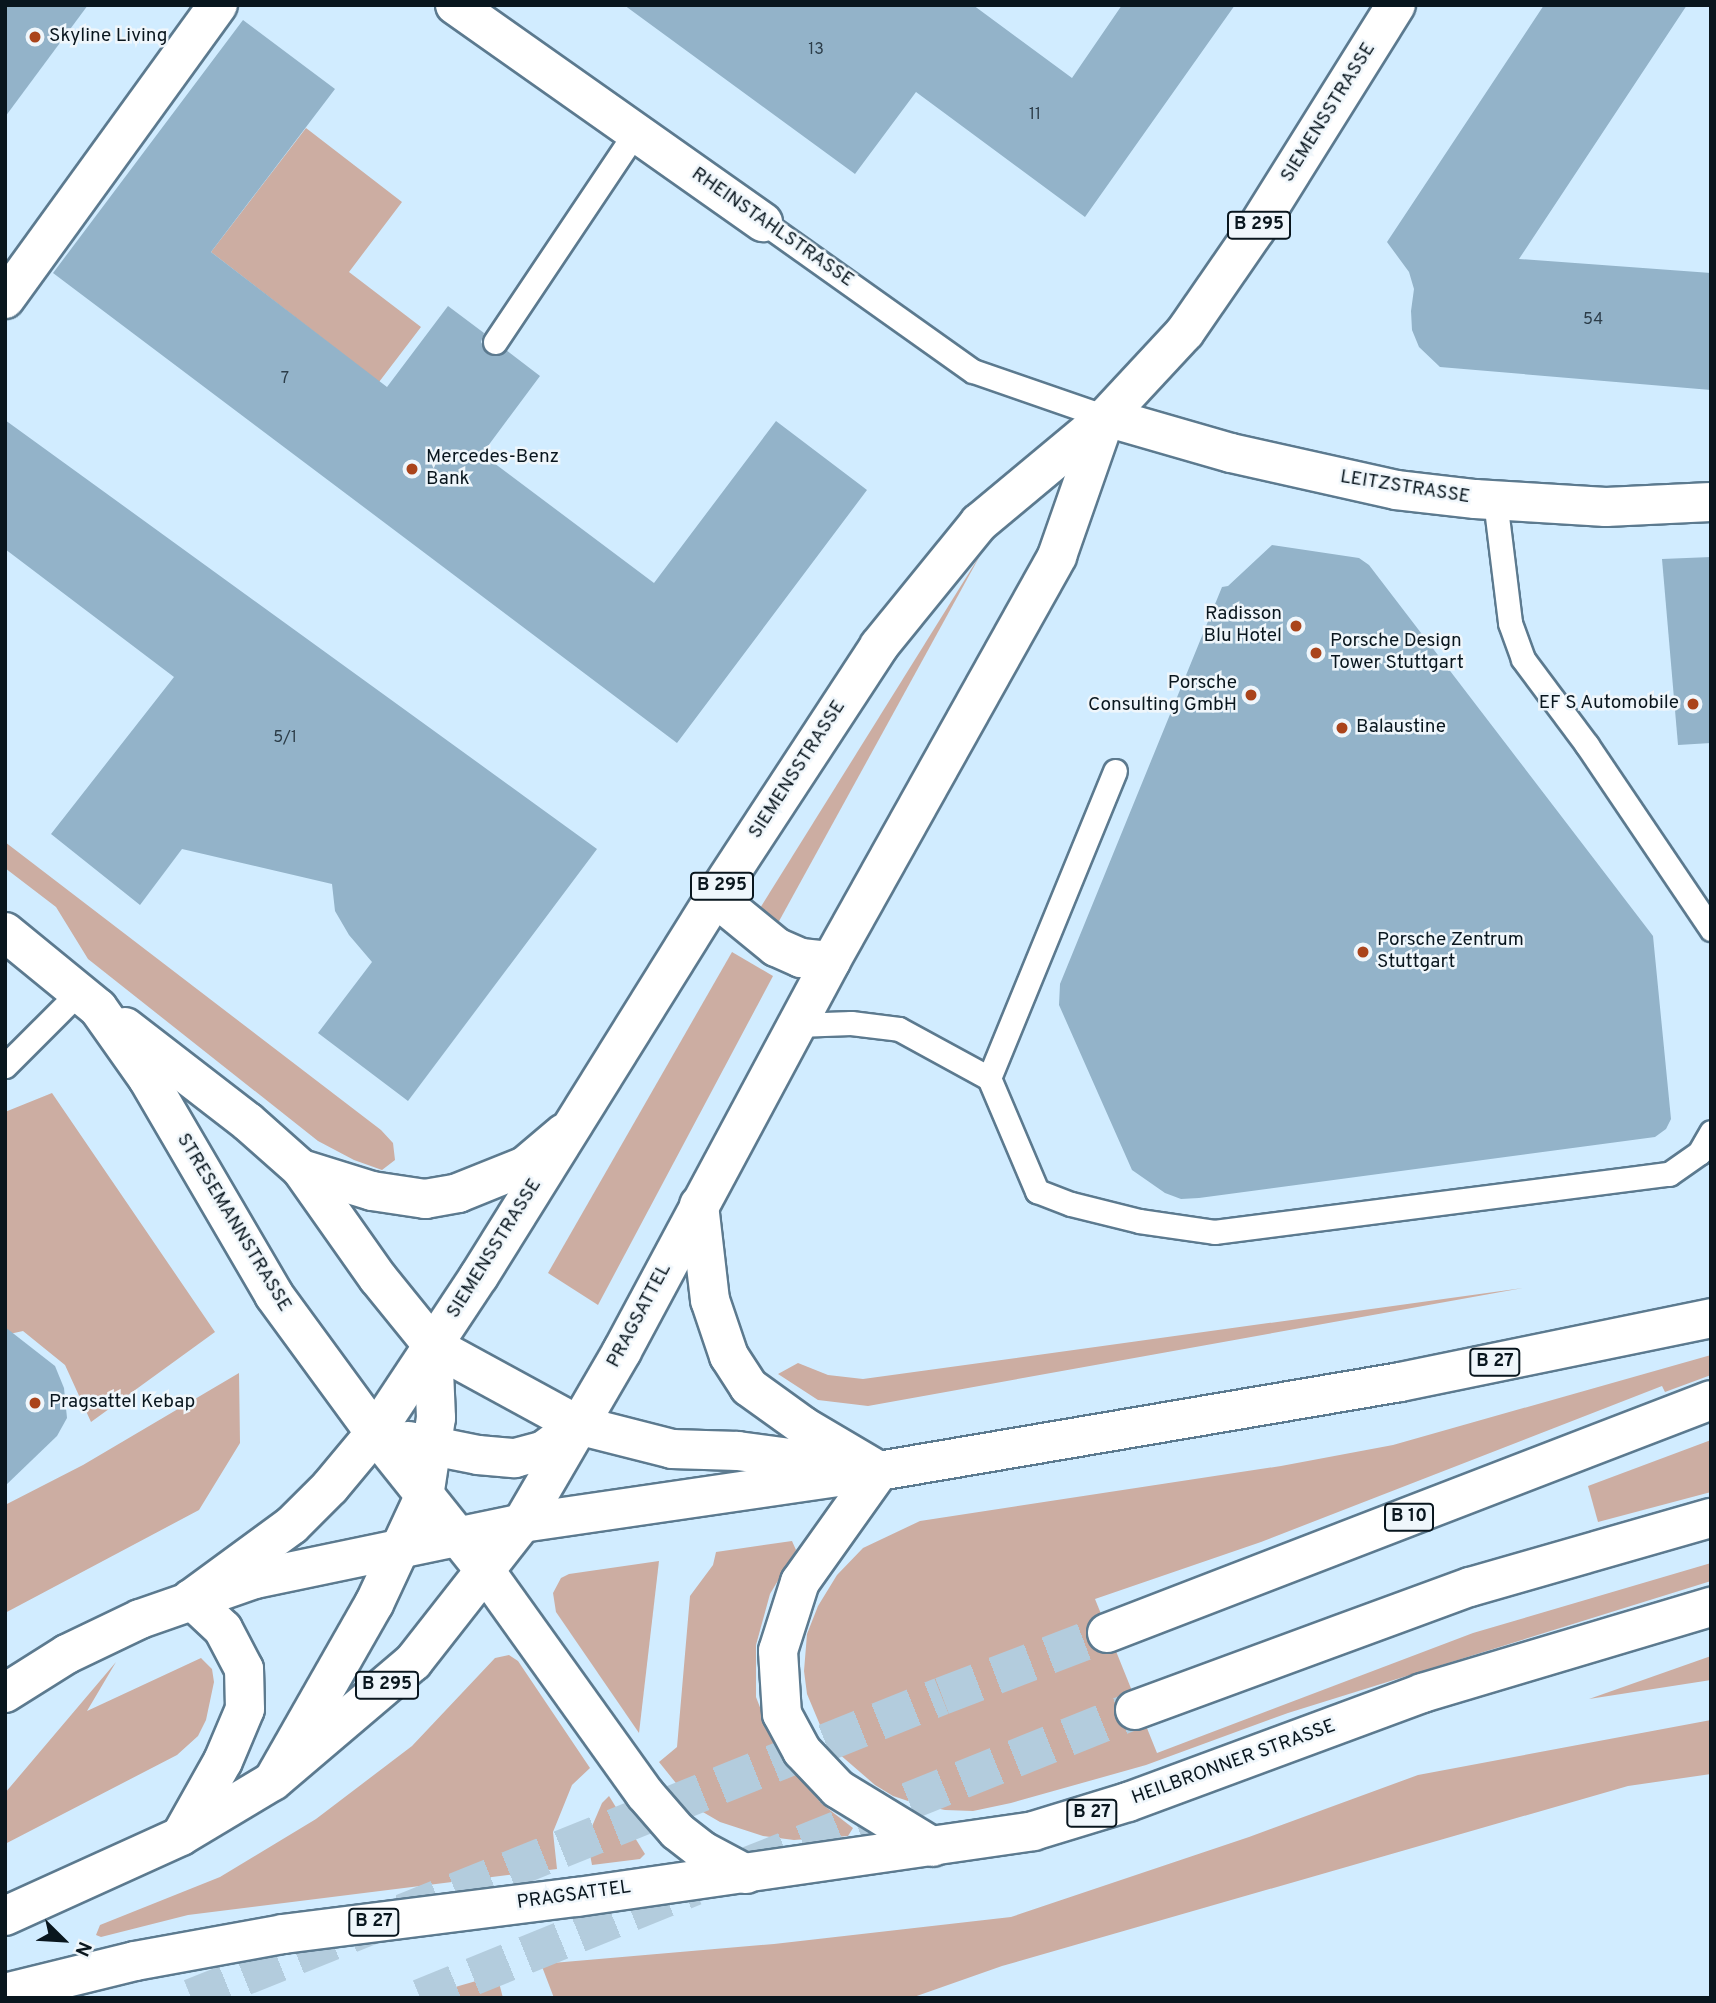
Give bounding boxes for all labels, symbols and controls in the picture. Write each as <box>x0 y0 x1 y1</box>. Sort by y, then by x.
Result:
place label: Skyline Living <box>49 26 167 48</box>
marker: Skyline Living <box>27 29 43 45</box>
street label: SIEMENSSTRASSE <box>1277 39 1381 187</box>
house number: 13 <box>808 40 824 60</box>
house number: 11 <box>1029 105 1041 125</box>
street label: RHEINSTAHLSTRASSE <box>687 163 857 293</box>
road number: B 295 <box>1226 210 1292 240</box>
house number: 54 <box>1583 310 1603 330</box>
house number: 7 <box>281 369 289 389</box>
place label: Mercedes-Benz Bank <box>426 447 559 491</box>
marker: Mercedes-Benz Bank <box>404 461 420 477</box>
street label: LEITZSTRASSE <box>1338 466 1472 510</box>
place label: Radisson Blu Hotel <box>1203 604 1282 648</box>
marker: Radisson Blu Hotel <box>1288 618 1304 634</box>
place label: Porsche Design Tower Stuttgart <box>1330 631 1464 675</box>
marker: Porsche Design Tower Stuttgart <box>1308 645 1324 661</box>
place label: Porsche Consulting GmbH <box>1088 673 1237 717</box>
marker: Porsche Consulting GmbH <box>1243 687 1259 703</box>
place label: EF S Automobile <box>1538 693 1679 715</box>
marker: EF S Automobile <box>1685 696 1701 712</box>
street label: SIEMENSSTRASSE <box>745 697 851 843</box>
place label: Balaustine <box>1356 717 1446 739</box>
marker: Balaustine <box>1334 720 1350 736</box>
house number: 5/1 <box>273 728 297 748</box>
road number: B 295 <box>689 872 755 900</box>
place label: Porsche Zentrum Stuttgart <box>1377 930 1524 974</box>
marker: Porsche Zentrum Stuttgart <box>1355 944 1371 960</box>
street label: STRESEMANNSTRASSE <box>171 1130 295 1316</box>
street label: SIEMENSSTRASSE <box>443 1175 547 1323</box>
street label: PRAGSATTEL <box>603 1260 677 1372</box>
road number: B 27 <box>1469 1348 1521 1377</box>
place label: Pragsattel Kebap <box>49 1392 195 1414</box>
marker: Pragsattel Kebap <box>27 1395 43 1411</box>
road number: B 10 <box>1383 1502 1435 1532</box>
road number: B 295 <box>354 1670 420 1700</box>
street label: HEILBRONNER STRASSE <box>1129 1715 1339 1811</box>
road number: B 27 <box>1066 1798 1118 1828</box>
street label: PRAGSATTEL <box>516 1877 632 1915</box>
north arrow <box>28 1905 98 1975</box>
road number: B 27 <box>348 1908 400 1936</box>
text: N <box>68 1937 96 1960</box>

